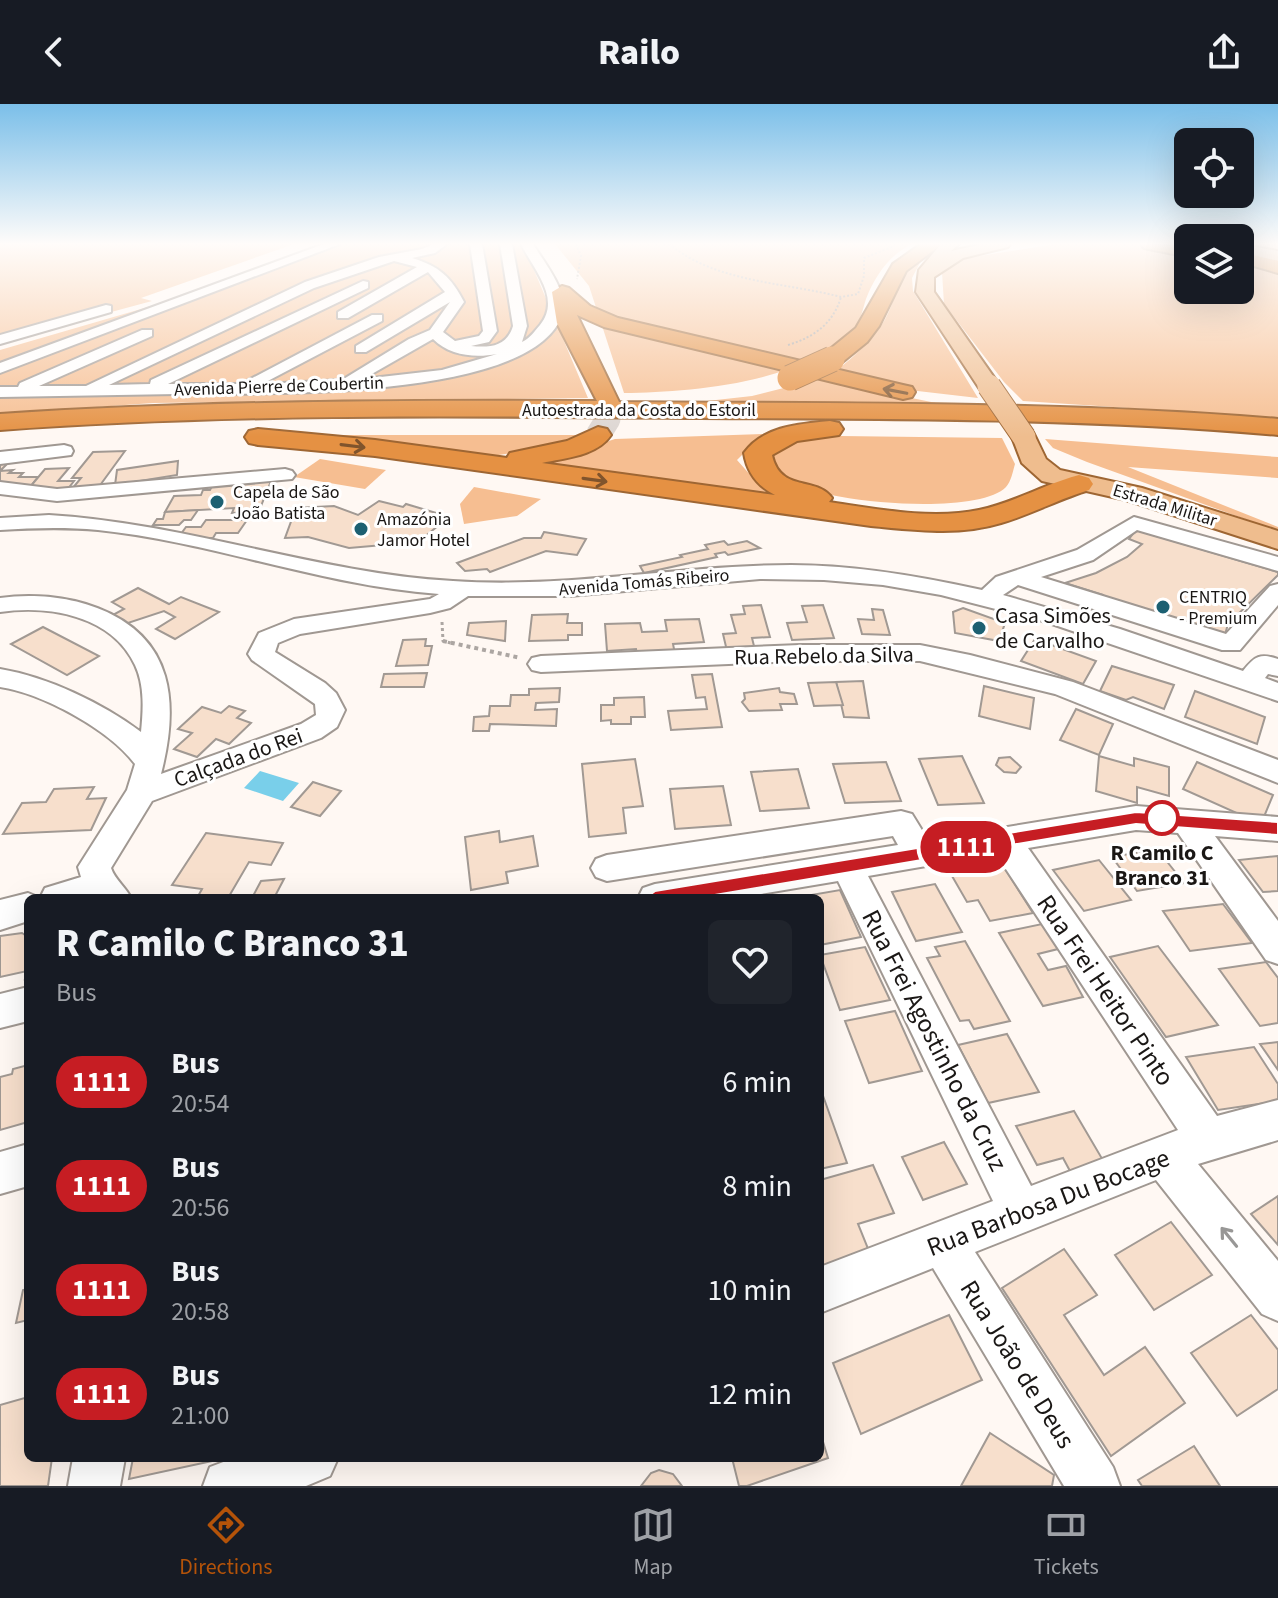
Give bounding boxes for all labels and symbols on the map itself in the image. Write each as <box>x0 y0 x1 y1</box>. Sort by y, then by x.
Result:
street label: Avenida Pierre de Coubertin <box>174 370 384 403</box>
one-way arrow <box>883 382 908 397</box>
street label: Autoestrada da Costa do Estoril <box>522 398 756 423</box>
one-way arrow <box>339 438 366 453</box>
one-way arrow <box>581 473 608 488</box>
street label: Estrada Militar <box>1110 478 1221 533</box>
place label: Capela de São João Batista <box>233 480 340 526</box>
marker: Capela de São João Batista <box>208 493 226 511</box>
place label: Amazónia Jamor Hotel <box>377 507 470 553</box>
marker: Amazónia Jamor Hotel <box>352 520 370 538</box>
street label: Avenida Tomás Ribeiro <box>558 563 730 602</box>
place label: CENTRIQ - Premium <box>1179 585 1257 631</box>
marker: CENTRIQ - Premium <box>1154 598 1172 616</box>
place label: Casa Simões de Carvalho <box>995 600 1111 657</box>
marker: Casa Simões de Carvalho <box>970 619 988 637</box>
street label: Rua Rebelo da Silva <box>734 638 914 674</box>
street label: Calçada do Rei <box>169 720 307 796</box>
marker: R Camilo C Branco 31 <box>1145 801 1179 835</box>
line badge: 1111 <box>910 821 1022 873</box>
place label: R Camilo C Branco 31 <box>1111 837 1214 894</box>
street label: Rua Frei Heitor Pinto <box>1028 887 1183 1093</box>
street label: Rua Frei Agostinho da Cruz <box>853 903 1017 1177</box>
street label: Rua Barbosa Du Bocage <box>921 1139 1175 1266</box>
one-way arrow <box>1220 1227 1238 1248</box>
street label: Rua João de Deus <box>951 1273 1084 1456</box>

